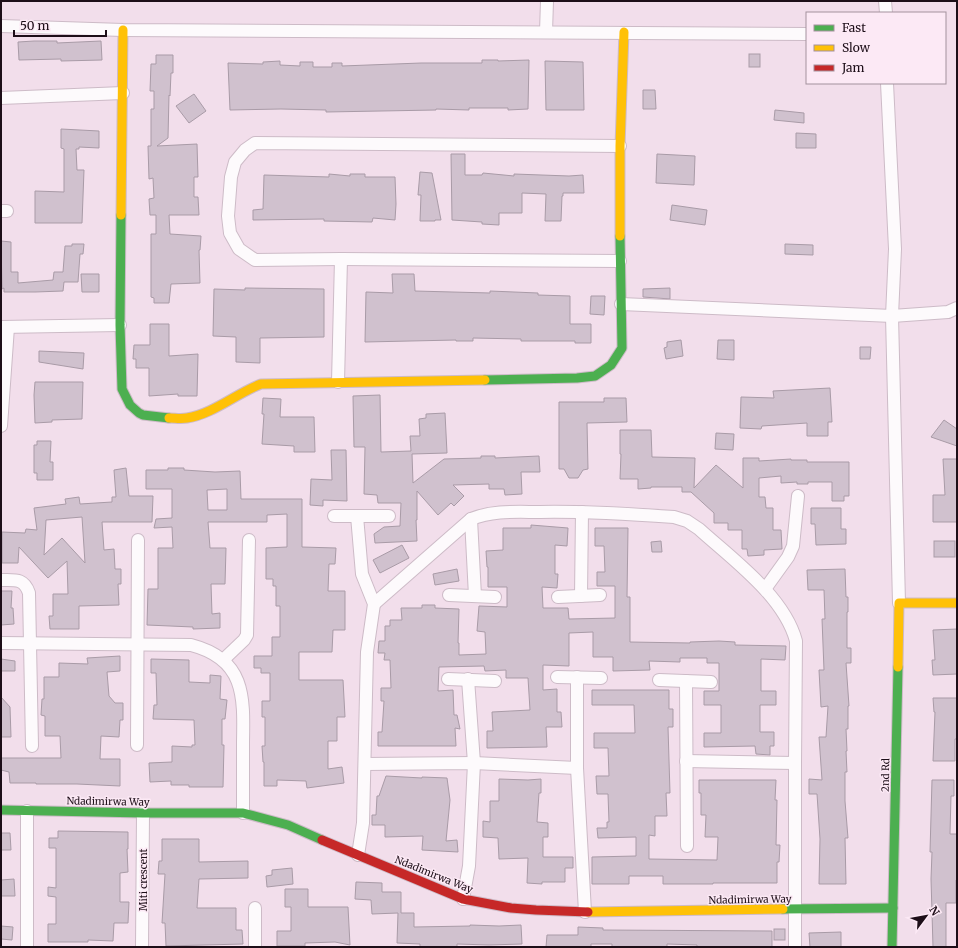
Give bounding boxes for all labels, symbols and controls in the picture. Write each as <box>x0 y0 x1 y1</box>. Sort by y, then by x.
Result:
scale bar <box>14 12 106 38</box>
legend <box>806 12 946 84</box>
text: 50 m <box>20 18 49 33</box>
text: Fast <box>842 20 866 35</box>
text: Slow <box>842 40 871 55</box>
text: Jam <box>841 60 865 75</box>
street label: 2nd Rd <box>879 758 892 792</box>
street label: Ndadimirwa Way <box>66 794 150 809</box>
street label: Miti crescent <box>137 849 150 911</box>
street label: Ndadimirwa Way <box>393 853 475 896</box>
street label: Ndadimirwa Way <box>708 892 792 907</box>
north arrow <box>906 896 946 936</box>
text: N <box>926 903 943 918</box>

